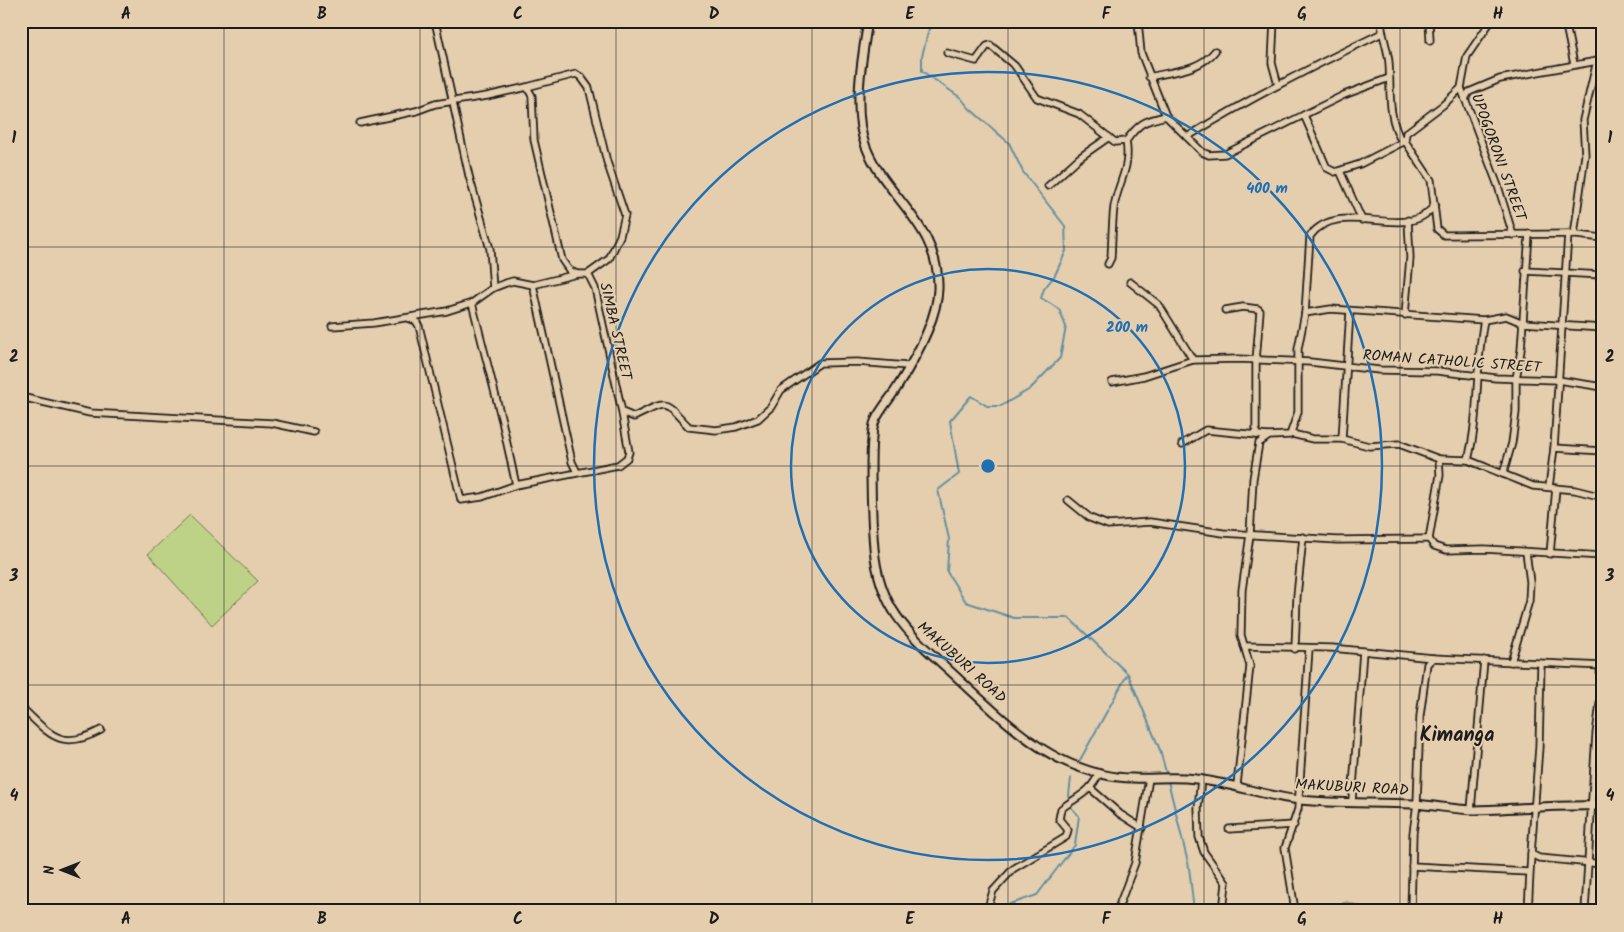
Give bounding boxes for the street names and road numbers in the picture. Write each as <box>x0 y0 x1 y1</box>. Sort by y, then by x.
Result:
street label: UPOGORONI STREET <box>1464 90 1533 226</box>
street label: SIMBA STREET <box>592 280 638 384</box>
street label: ROMAN CATHOLIC STREET <box>1362 344 1544 380</box>
street label: MAKUBURI ROAD <box>911 616 1012 710</box>
street label: MAKUBURI ROAD <box>1295 773 1410 803</box>

